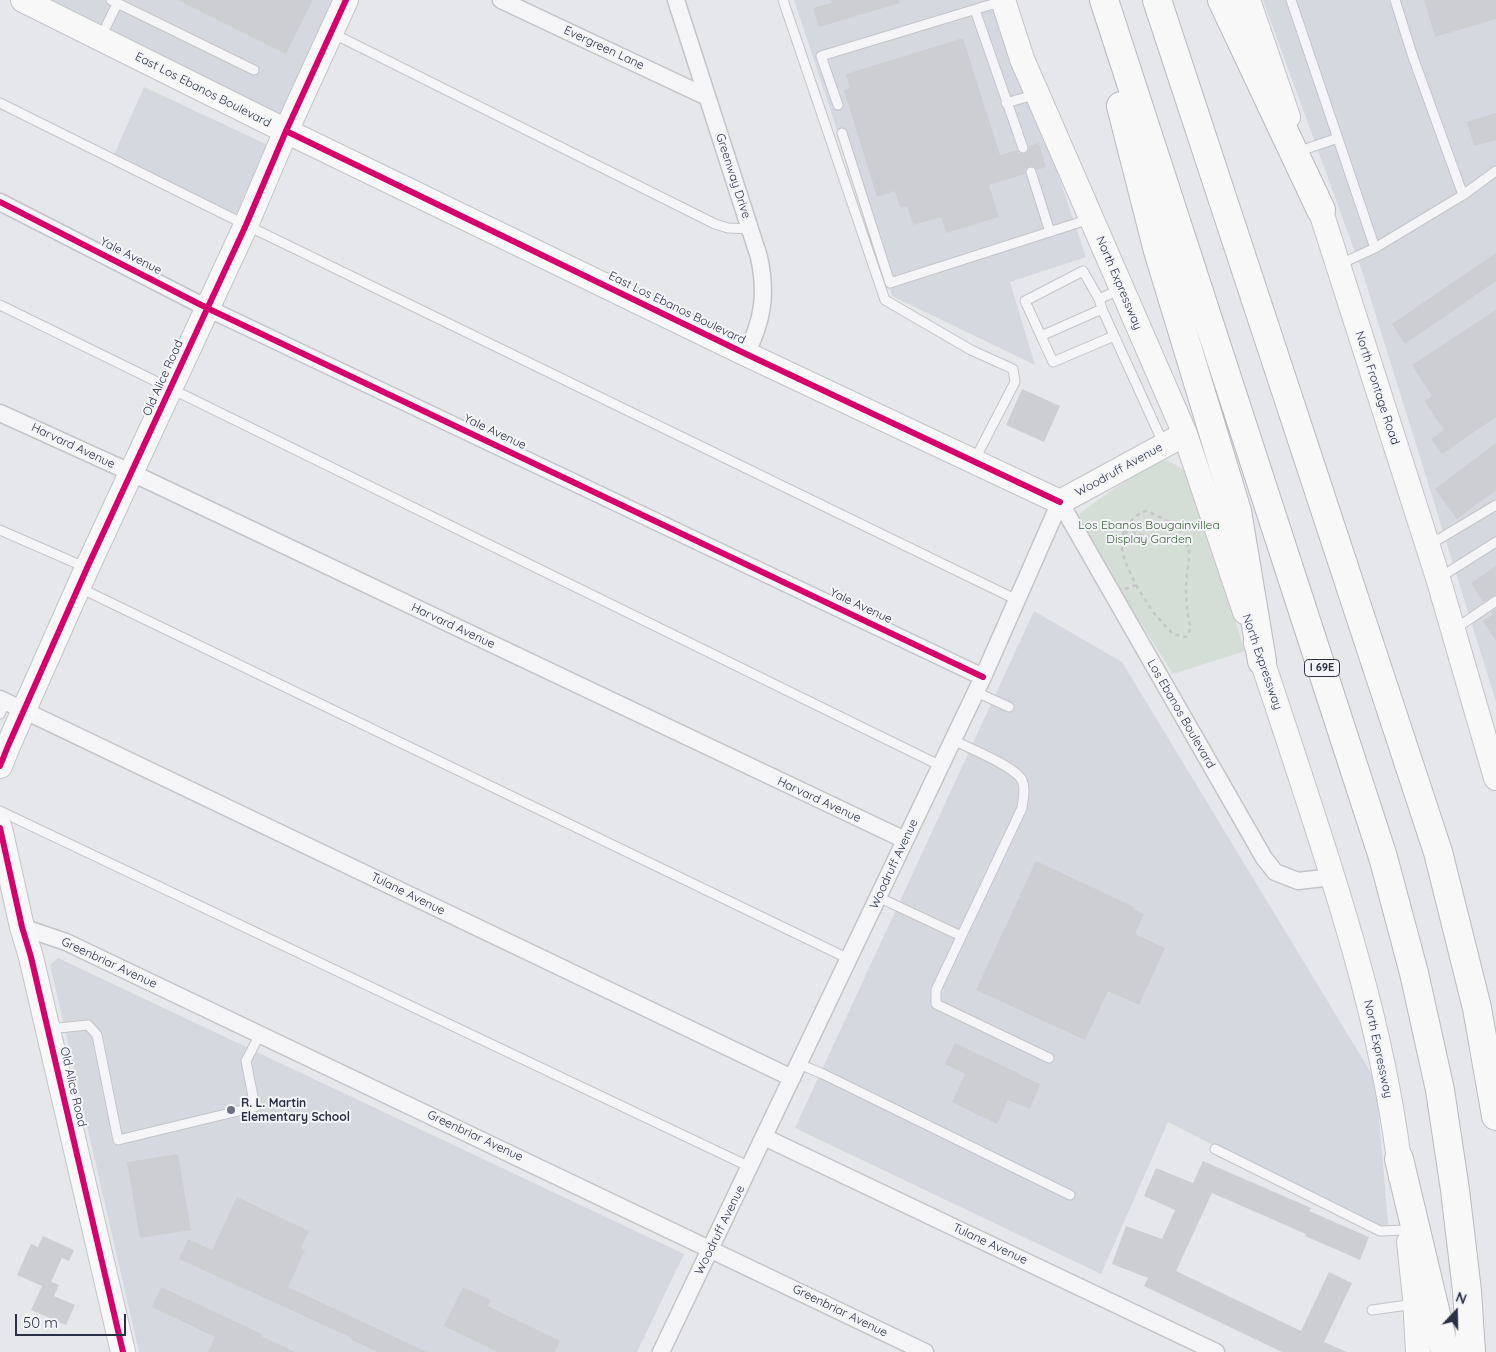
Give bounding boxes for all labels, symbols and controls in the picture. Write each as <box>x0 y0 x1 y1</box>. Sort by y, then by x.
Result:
street label: Evergreen Lane <box>561 23 647 73</box>
street label: East Los Ebanos Boulevard <box>133 49 273 131</box>
street label: Greenway Drive <box>712 132 754 220</box>
street label: Yale Avenue <box>98 234 164 278</box>
street label: North Expressway <box>1093 234 1145 332</box>
street label: East Los Ebanos Boulevard <box>606 269 748 347</box>
street label: North Frontage Road <box>1352 329 1402 447</box>
street label: Old Alice Road <box>140 338 186 418</box>
street label: Yale Avenue <box>461 411 529 453</box>
street label: Harvard Avenue <box>29 420 117 472</box>
street label: Woodruff Avenue <box>1073 440 1165 500</box>
park label: Los Ebanos Bougainvillea Display Garden <box>1078 518 1220 546</box>
street label: Yale Avenue <box>827 585 895 627</box>
street label: Harvard Avenue <box>409 600 497 652</box>
street label: North Expressway <box>1239 612 1285 712</box>
street label: Los Ebanos Boulevard <box>1144 657 1218 771</box>
road number: I 69E <box>1304 660 1340 676</box>
street label: Harvard Avenue <box>775 774 863 826</box>
street label: Woodruff Avenue <box>867 817 921 911</box>
street label: Tulane Avenue <box>369 870 447 918</box>
street label: Greenbriar Avenue <box>59 935 159 991</box>
street label: North Expressway <box>1361 998 1395 1100</box>
street label: Old Alice Road <box>57 1046 89 1128</box>
place label: R. L. Martin Elementary School <box>241 1096 350 1124</box>
marker: R. L. Martin Elementary School <box>225 1104 237 1116</box>
street label: Greenbriar Avenue <box>425 1108 525 1164</box>
street label: Woodruff Avenue <box>692 1183 748 1277</box>
street label: Tulane Avenue <box>950 1220 1030 1268</box>
street label: Greenbriar Avenue <box>790 1282 890 1340</box>
north arrow <box>1431 1287 1481 1337</box>
text: N <box>1453 1288 1469 1308</box>
scale bar <box>18 1304 129 1336</box>
text: 50 m <box>23 1313 58 1332</box>

